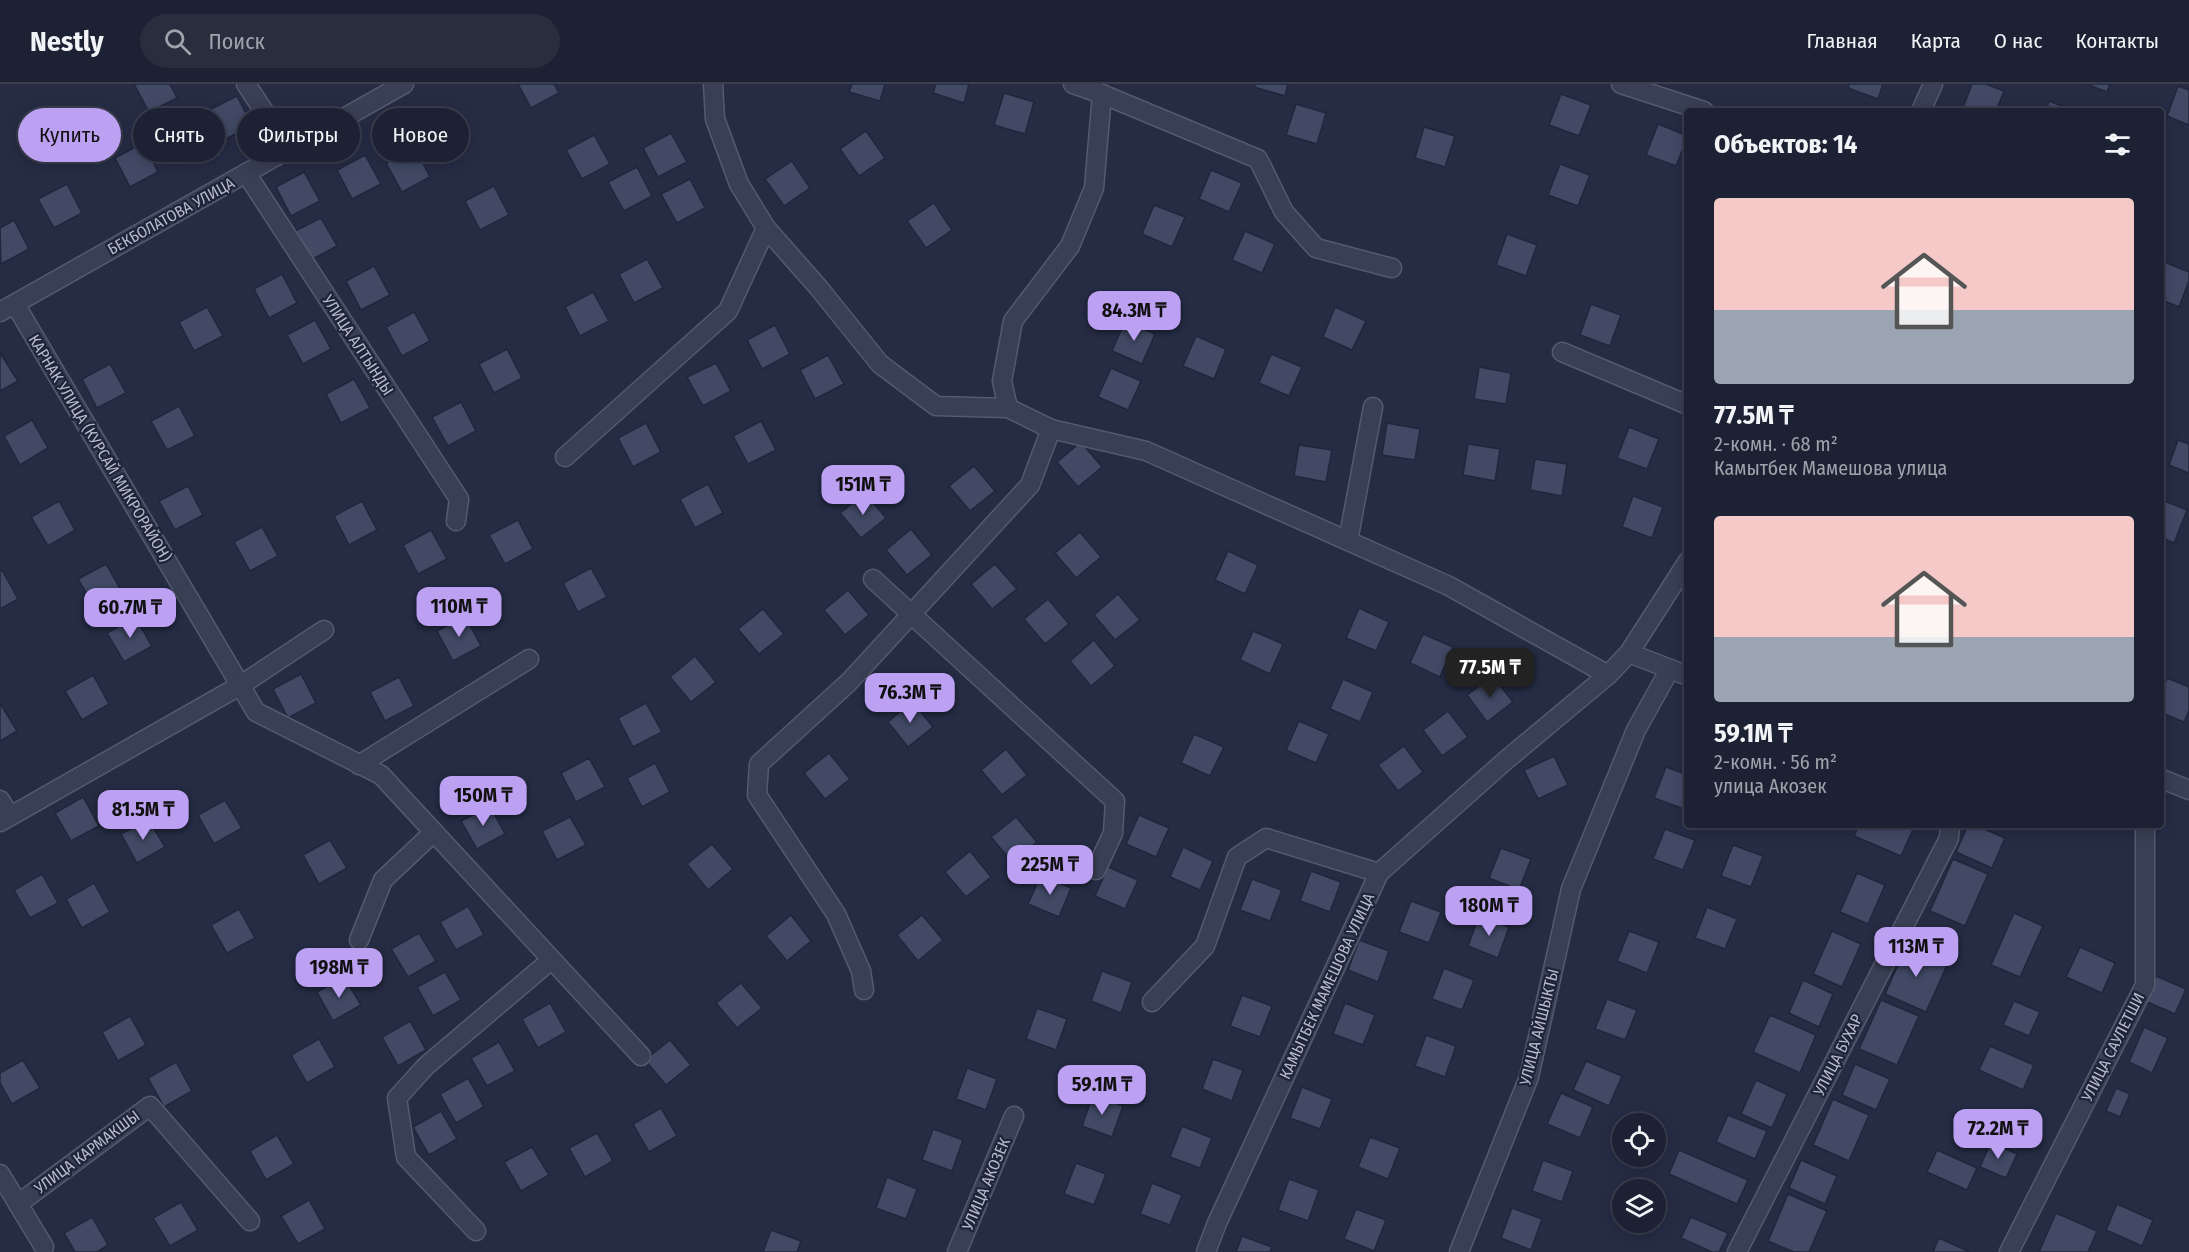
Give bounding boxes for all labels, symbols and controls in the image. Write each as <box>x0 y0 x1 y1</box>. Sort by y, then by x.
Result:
search box <box>140 14 560 68</box>
text: Nestly <box>30 25 104 58</box>
icon: search <box>161 25 194 58</box>
text: Поиск <box>209 28 265 55</box>
text: Главная <box>1807 28 1878 54</box>
text: Карта <box>1911 28 1961 54</box>
text: О нас <box>1994 28 2042 54</box>
text: Контакты <box>2075 28 2159 54</box>
chip: Купить <box>18 108 121 162</box>
chip: Снять <box>133 108 225 162</box>
chip: Фильтры <box>237 108 360 162</box>
chip: Новое <box>372 108 469 162</box>
icon: filters <box>2101 128 2134 161</box>
text: Объектов: 14 <box>1714 129 1857 160</box>
street label: БЕКБОЛАТОВА УЛИЦА <box>104 173 238 259</box>
icon: home <box>1870 237 1978 345</box>
street label: УЛИЦА АЛТЫНДЫ <box>318 290 398 399</box>
pin: 84.3M ₸ <box>1079 291 1189 342</box>
text: 84.3M ₸ <box>1102 298 1166 322</box>
street label: КАРНАК УЛИЦА (КУРСАЙ МИКРОРАЙОН) <box>24 331 176 565</box>
text: 77.5M ₸ <box>1714 400 1794 431</box>
text: 2-комн. · 68 m² <box>1714 432 1838 456</box>
text: Камытбек Мамешова улица <box>1714 456 1947 480</box>
pin: 151M ₸ <box>814 465 912 516</box>
text: 151M ₸ <box>835 472 891 496</box>
icon: home <box>1870 555 1978 663</box>
pin: 110M ₸ <box>410 587 508 638</box>
pin: 60.7M ₸ <box>75 588 185 639</box>
text: 110M ₸ <box>431 594 487 618</box>
text: 60.7M ₸ <box>98 595 162 619</box>
pin: 77.5M ₸ <box>1435 648 1545 699</box>
text: 77.5M ₸ <box>1459 655 1521 679</box>
pin: 76.3M ₸ <box>855 673 965 724</box>
text: 76.3M ₸ <box>879 680 941 704</box>
text: 59.1M ₸ <box>1714 718 1793 749</box>
text: 2-комн. · 56 m² <box>1714 750 1837 774</box>
text: улица Акозек <box>1714 774 1827 798</box>
pin: 150M ₸ <box>434 776 532 827</box>
text: 150M ₸ <box>454 783 512 807</box>
pin: 81.5M ₸ <box>88 790 198 841</box>
text: 81.5M ₸ <box>112 797 174 821</box>
pin: 225M ₸ <box>1001 845 1099 896</box>
text: 225M ₸ <box>1021 852 1079 876</box>
pin: 180M ₸ <box>1440 886 1538 937</box>
street label: КАМЫТБЕК МАМЕШОВА УЛИЦА <box>1275 889 1379 1082</box>
text: 180M ₸ <box>1459 893 1519 917</box>
pin: 113M ₸ <box>1867 927 1965 978</box>
text: 113M ₸ <box>1888 934 1944 958</box>
pin: 198M ₸ <box>290 948 388 999</box>
text: 198M ₸ <box>310 955 368 979</box>
street label: УЛИЦА АЙШЫКТЫ <box>1515 967 1563 1088</box>
street label: УЛИЦА САУЛЕТШИ <box>2077 990 2149 1105</box>
street label: УЛИЦА БУХАР <box>1809 1011 1867 1100</box>
pin: 59.1M ₸ <box>1047 1065 1157 1116</box>
text: 59.1M ₸ <box>1072 1072 1132 1096</box>
street label: УЛИЦА КАРМАКШЫ <box>30 1106 143 1198</box>
pin: 72.2M ₸ <box>1943 1109 2053 1160</box>
map controls <box>1612 1113 1666 1233</box>
button: locate <box>1612 1113 1666 1167</box>
text: 72.2M ₸ <box>1967 1116 2029 1140</box>
street label: УЛИЦА АКОЗЕК <box>958 1135 1014 1234</box>
button: layers <box>1612 1179 1666 1233</box>

